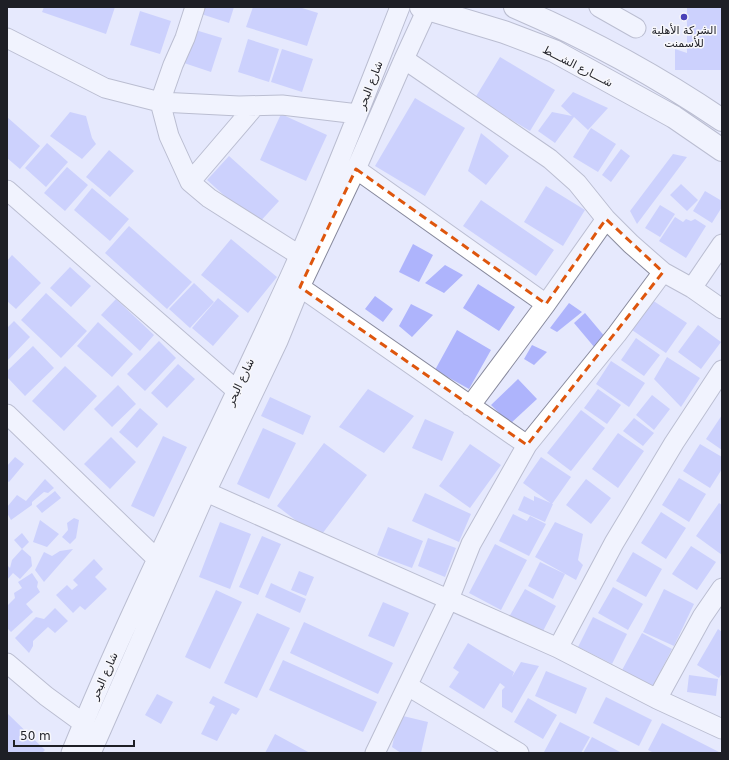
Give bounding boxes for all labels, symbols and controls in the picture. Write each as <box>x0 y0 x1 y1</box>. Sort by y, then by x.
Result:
marker: الشركة الأهلية للأسمنت <box>679 12 689 22</box>
place label: الشركة الأهلية للأسمنت <box>652 23 716 50</box>
street label: شــــارع الشـــط <box>540 43 615 90</box>
street label: شارع البحر <box>355 59 386 112</box>
street label: شارع البحر <box>223 356 257 409</box>
street label: شارع البحر <box>88 650 121 703</box>
scale bar <box>14 722 134 748</box>
text: 50 m <box>20 729 51 743</box>

